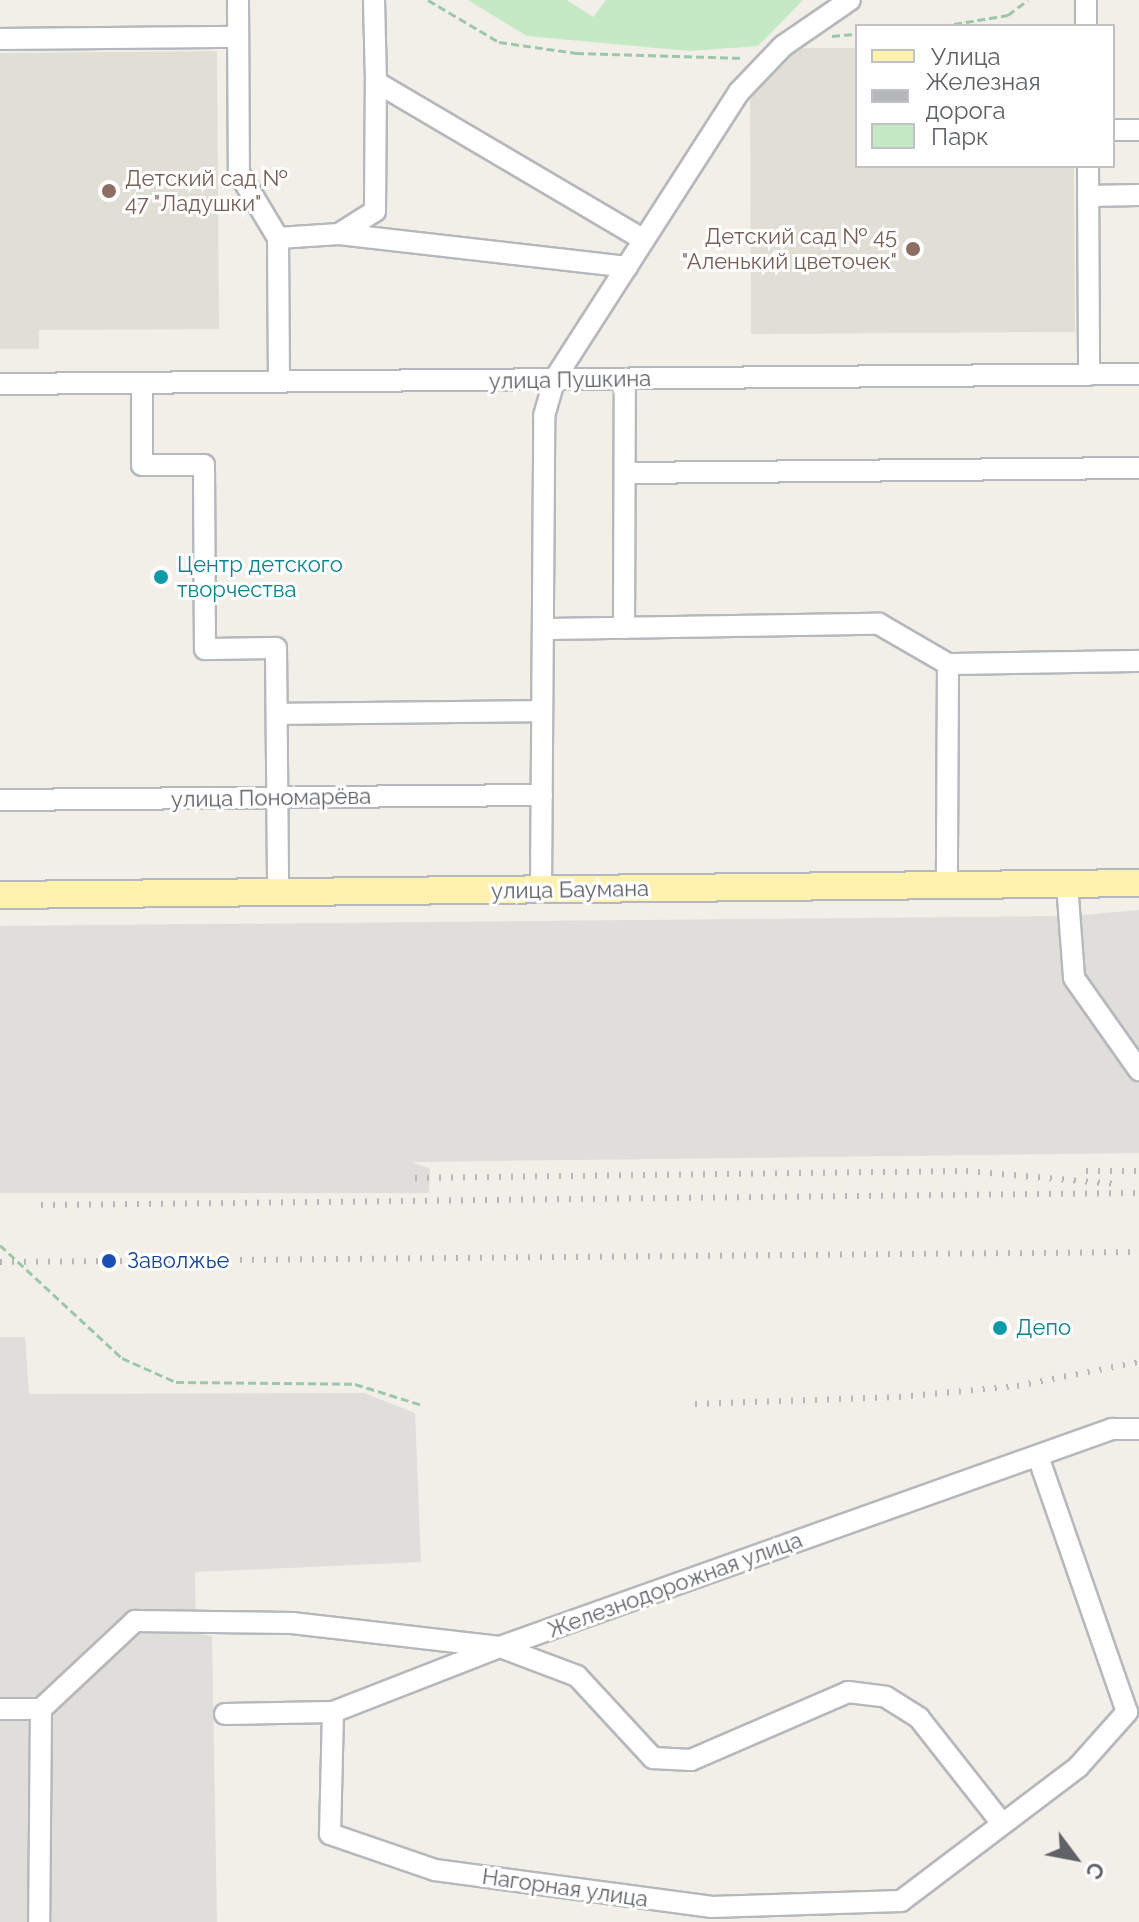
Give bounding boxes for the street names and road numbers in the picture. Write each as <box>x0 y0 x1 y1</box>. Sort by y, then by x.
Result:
street label: улица Пушкина <box>489 365 651 395</box>
street label: улица Пономарёва <box>171 783 371 813</box>
street label: улица Баумана <box>491 875 649 905</box>
street label: Железнодорожная улица <box>544 1527 806 1643</box>
street label: Нагорная улица <box>480 1863 650 1913</box>

